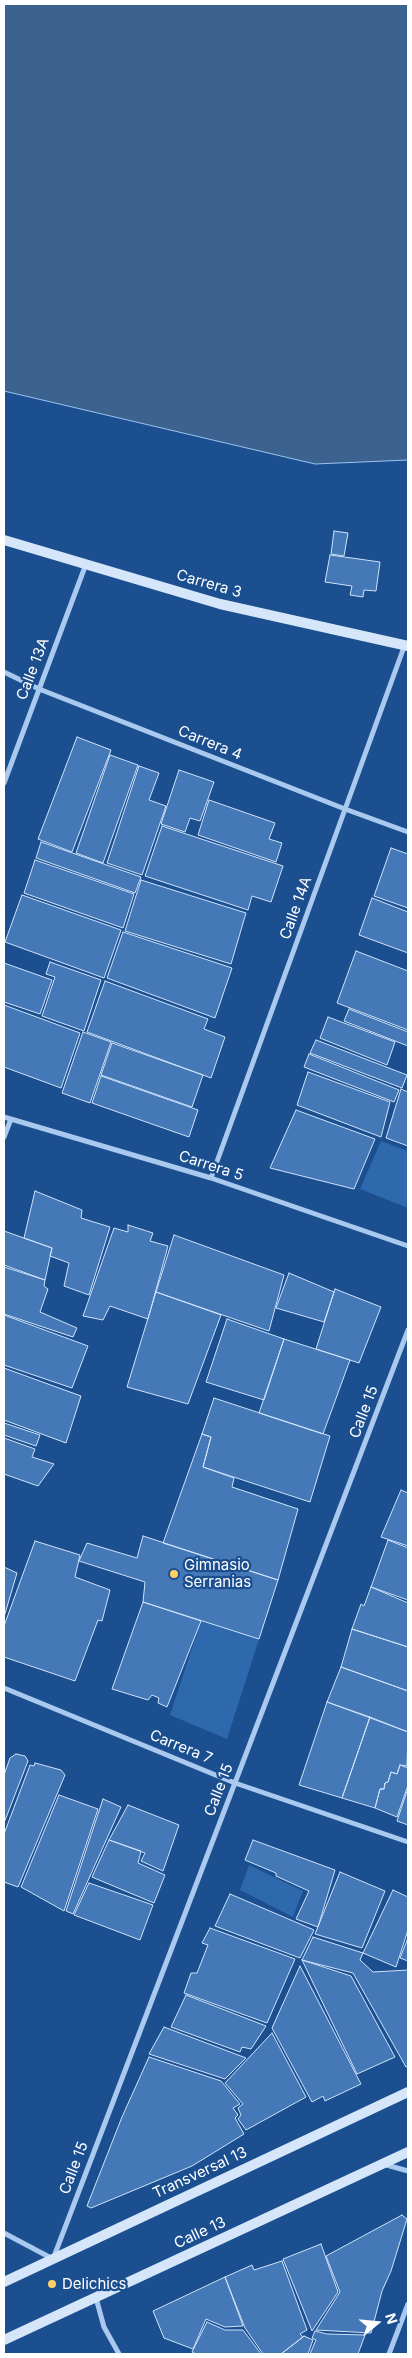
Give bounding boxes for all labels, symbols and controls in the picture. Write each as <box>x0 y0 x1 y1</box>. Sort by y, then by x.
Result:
street label: Carrera 3 <box>174 566 244 602</box>
street label: Calle 13A <box>13 635 53 703</box>
street label: Carrera 4 <box>175 722 245 764</box>
street label: Calle 14A <box>276 874 316 942</box>
street label: Carrera 5 <box>176 1147 246 1185</box>
street label: Calle 15 <box>346 1383 382 1441</box>
place label: Gimnasio Serranias <box>184 1556 251 1591</box>
marker: Gimnasio Serranias <box>168 1568 180 1580</box>
street label: Carrera 7 <box>147 1726 215 1768</box>
street label: Calle 15 <box>201 1761 237 1819</box>
street label: Calle 15 <box>56 2139 92 2197</box>
street label: Transversal 13 <box>150 2143 250 2203</box>
street label: Calle 13 <box>171 2213 229 2253</box>
place label: Delichics <box>62 2275 126 2293</box>
marker: Delichics <box>46 2278 58 2290</box>
north arrow <box>352 2298 402 2348</box>
text: N <box>382 2311 402 2326</box>

